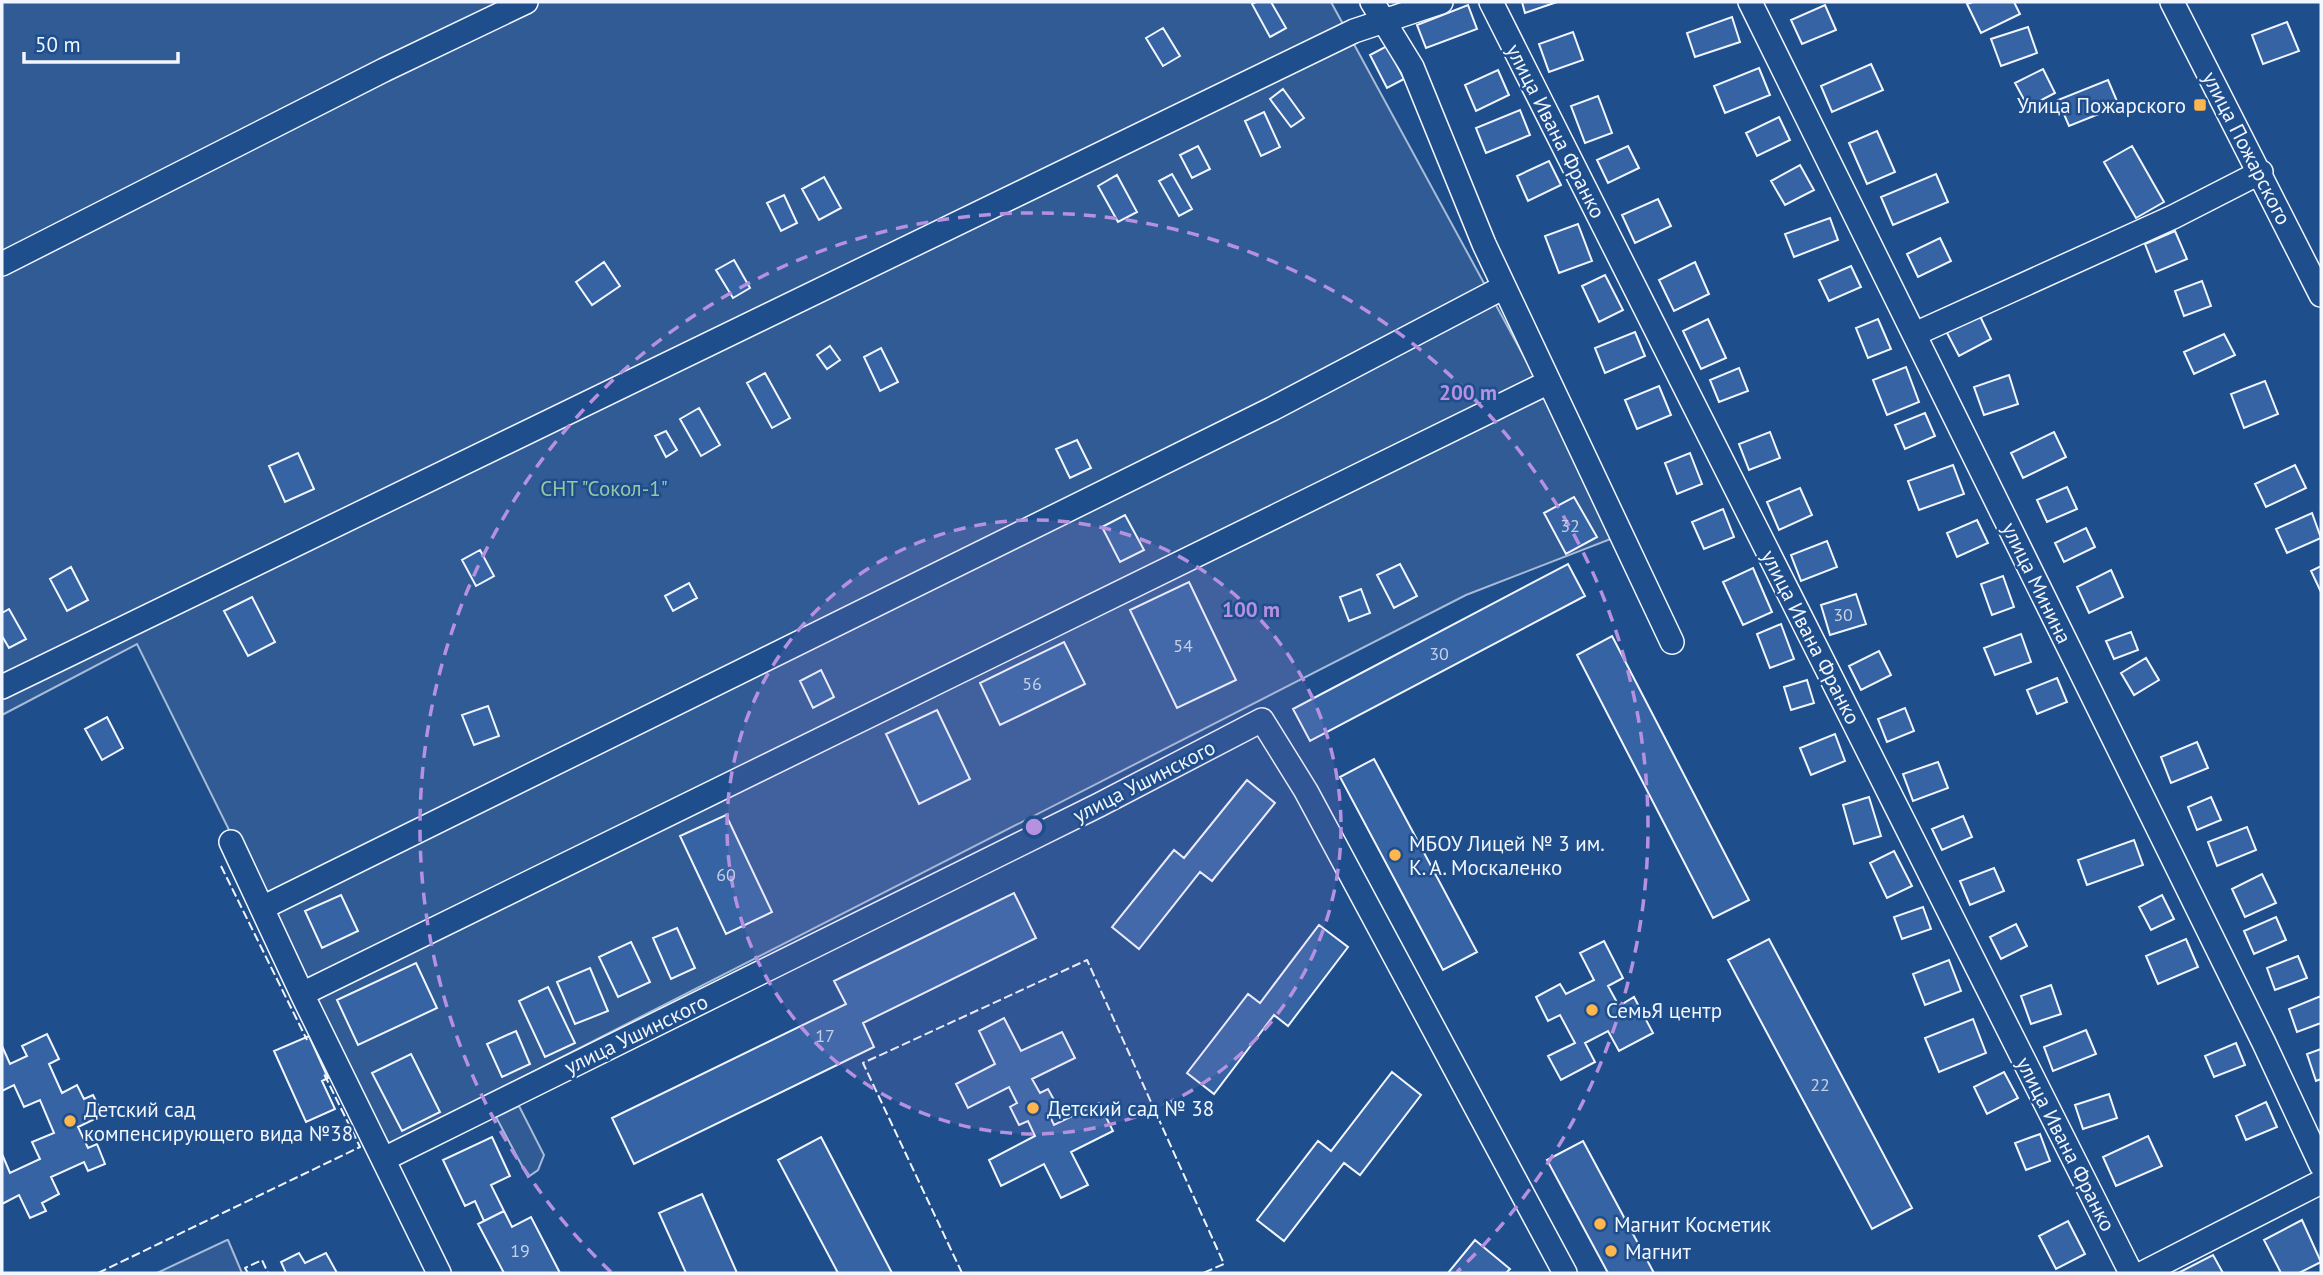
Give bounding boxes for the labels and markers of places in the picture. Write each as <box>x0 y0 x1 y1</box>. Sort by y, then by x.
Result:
place label: Улица Пожарского <box>2017 92 2186 119</box>
marker: Улица Пожарского <box>2192 97 2208 113</box>
centre of rings <box>1022 815 1046 839</box>
place label: МБОУ Лицей № 3 им. К. А. Москаленко <box>1409 830 1605 881</box>
marker: МБОУ Лицей № 3 им. К. А. Москаленко <box>1387 847 1403 863</box>
place label: СемьЯ центр <box>1606 997 1722 1024</box>
marker: СемьЯ центр <box>1584 1002 1600 1018</box>
place label: Детский сад № 38 <box>1047 1095 1214 1122</box>
place label: Детский сад компенсирующего вида №38 <box>84 1096 353 1147</box>
marker: Детский сад № 38 <box>1025 1100 1041 1116</box>
marker: Детский сад компенсирующего вида №38 <box>62 1113 78 1129</box>
place label: Магнит Косметик <box>1614 1211 1771 1238</box>
marker: Магнит Косметик <box>1592 1216 1608 1232</box>
place label: Магнит <box>1625 1238 1692 1265</box>
marker: Магнит <box>1603 1243 1619 1259</box>

